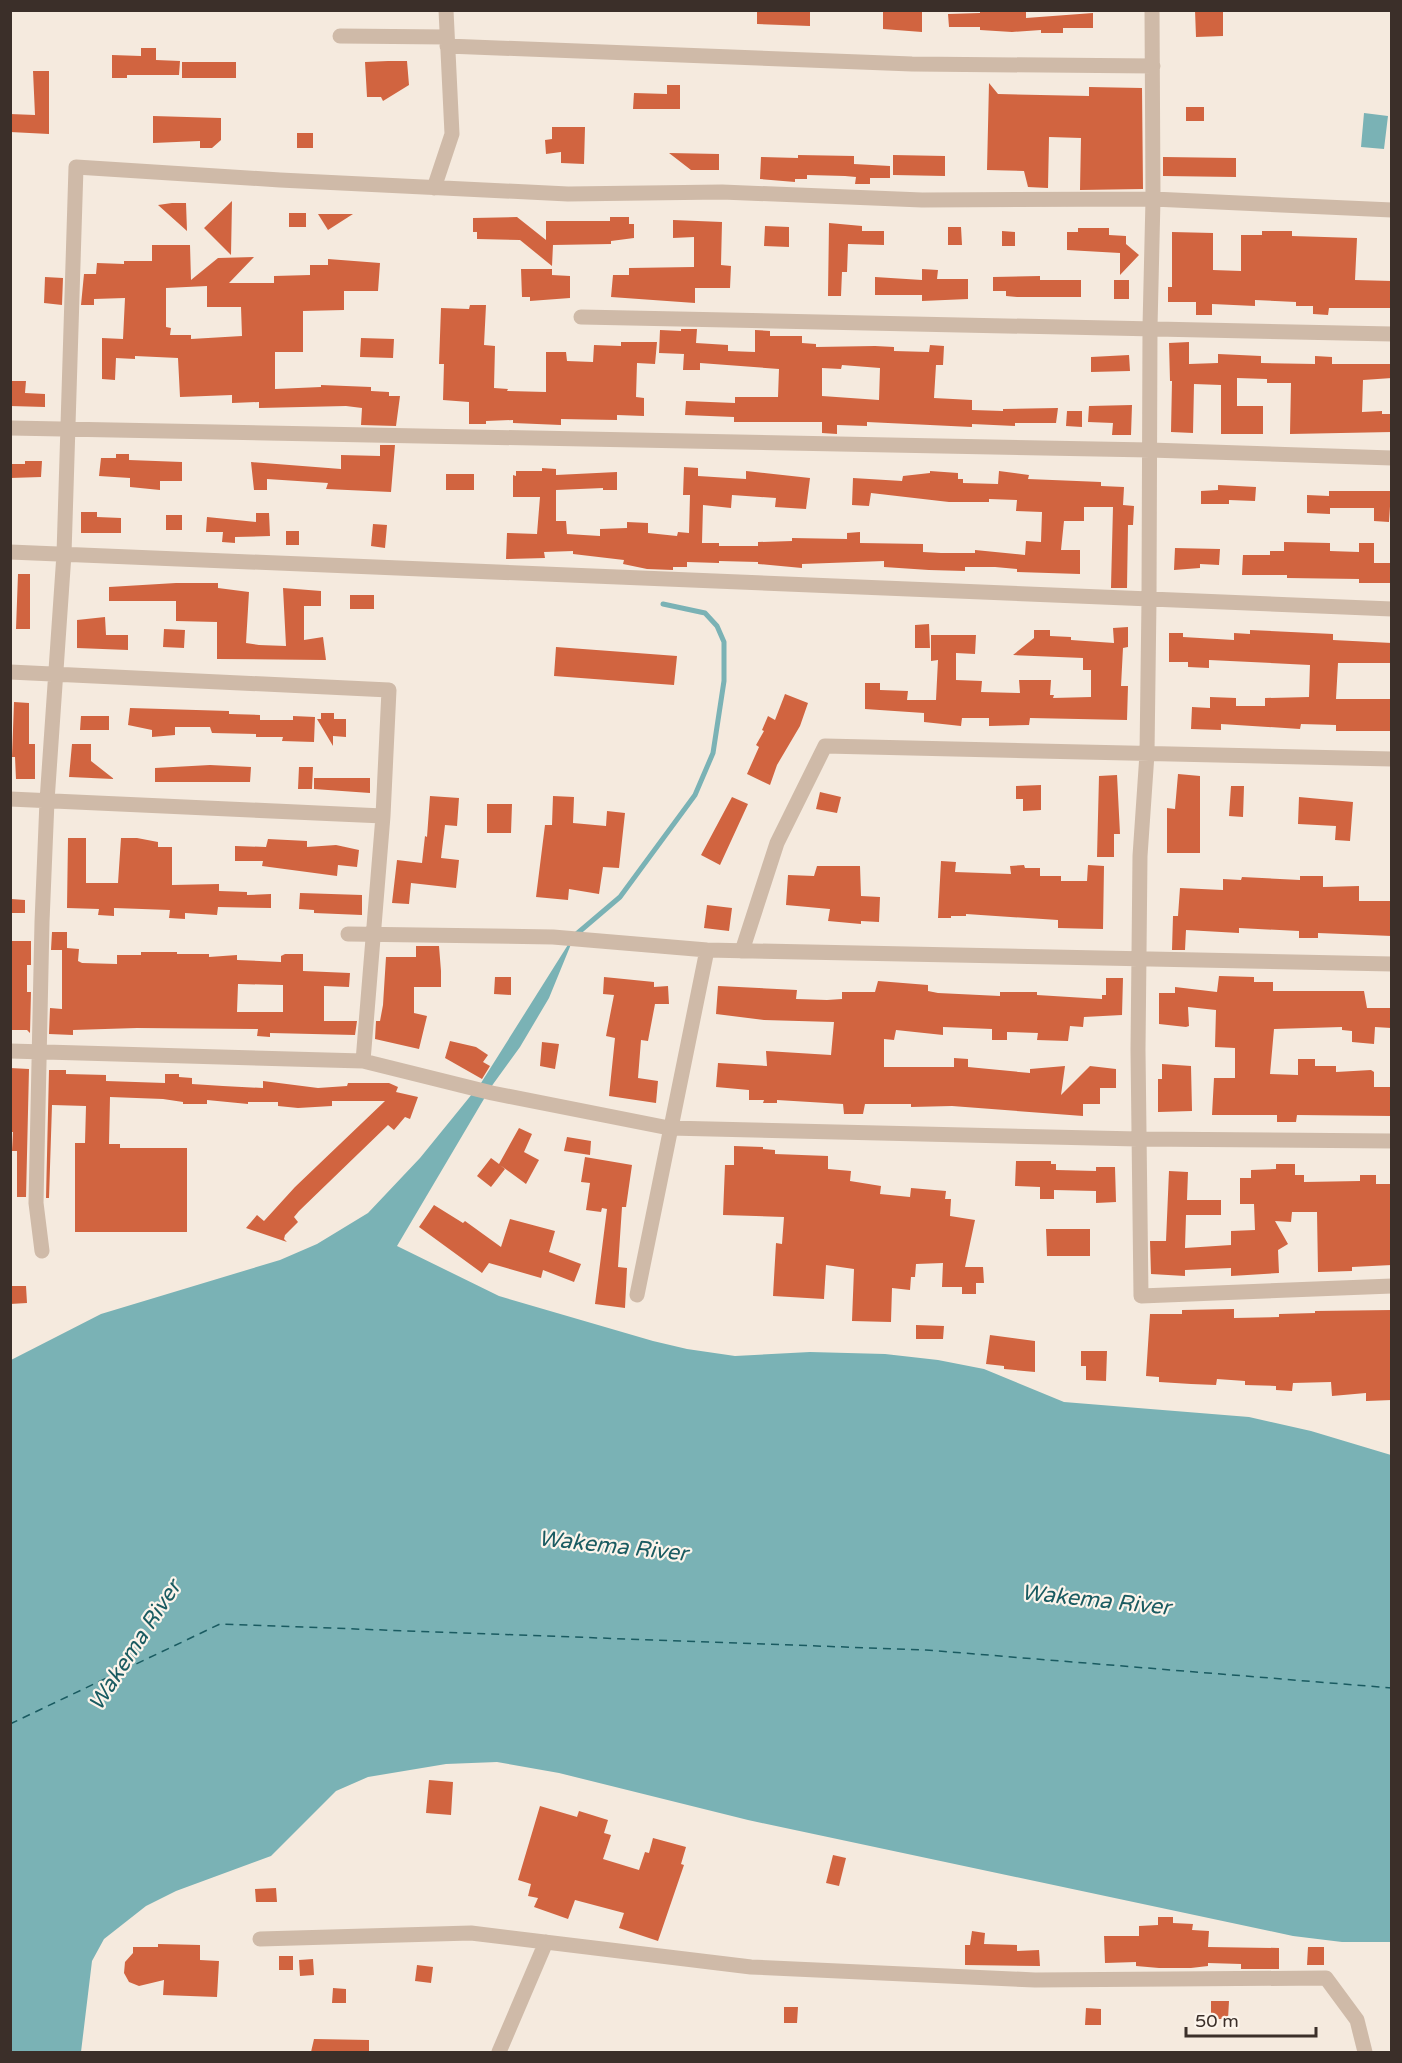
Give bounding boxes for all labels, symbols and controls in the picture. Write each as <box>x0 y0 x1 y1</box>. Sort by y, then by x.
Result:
water label: Wakema River <box>537 1525 691 1567</box>
water label: Wakema River <box>83 1574 188 1715</box>
water label: Wakema River <box>1020 1579 1174 1621</box>
scale bar <box>1186 2000 1316 2038</box>
text: 50 m <box>1195 2010 1239 2032</box>

